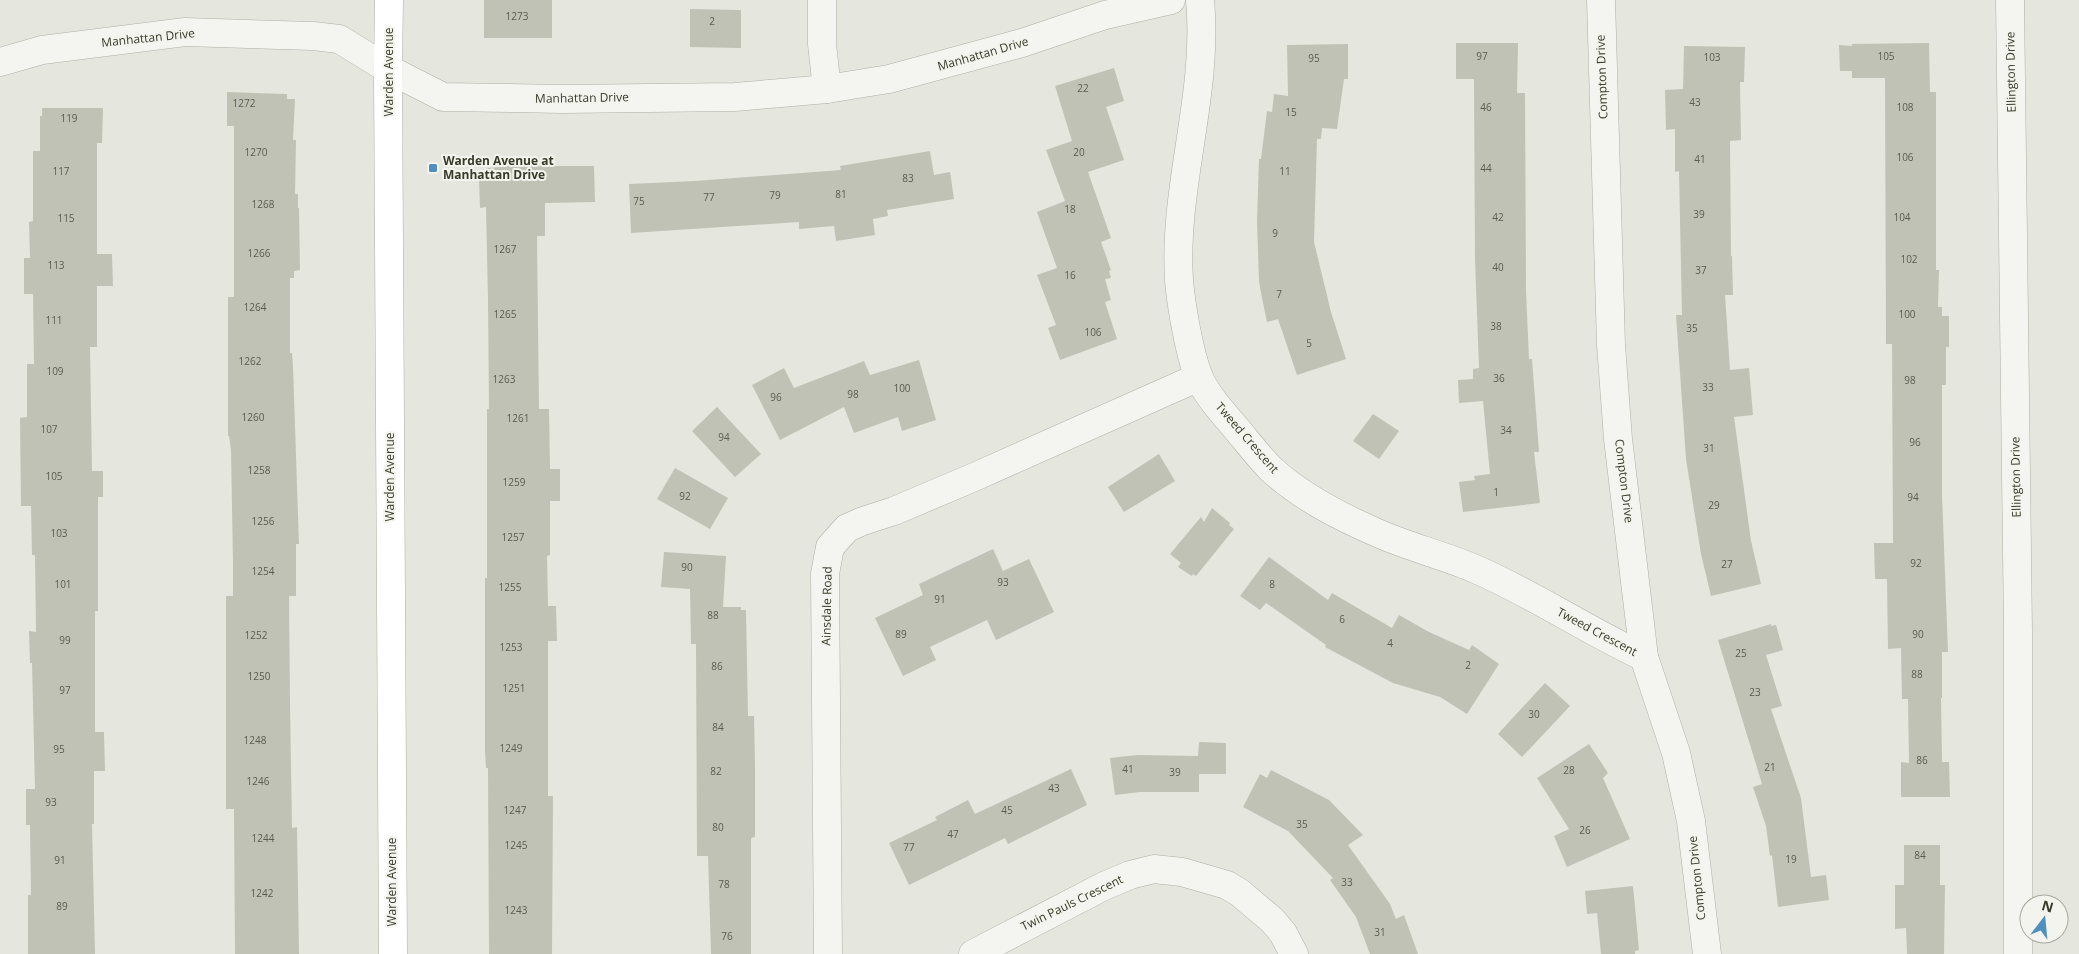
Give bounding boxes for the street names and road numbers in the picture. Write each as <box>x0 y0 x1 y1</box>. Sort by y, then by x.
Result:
street label: Manhattan Drive <box>100 24 196 51</box>
street label: Warden Avenue <box>380 27 397 117</box>
street label: Ellington Drive <box>2001 31 2020 113</box>
street label: Manhattan Drive <box>935 32 1031 75</box>
street label: Compton Drive <box>1592 34 1611 120</box>
street label: Manhattan Drive <box>535 88 629 107</box>
street label: Tweed Crescent <box>1212 399 1283 477</box>
street label: Warden Avenue <box>381 432 398 522</box>
street label: Ellington Drive <box>2006 436 2025 518</box>
street label: Compton Drive <box>1611 438 1638 524</box>
street label: Ainsdale Road <box>817 566 836 646</box>
street label: Tweed Crescent <box>1554 603 1640 660</box>
street label: Compton Drive <box>1684 835 1709 921</box>
street label: Warden Avenue <box>383 837 400 927</box>
street label: Twin Pauls Crescent <box>1018 870 1126 935</box>

